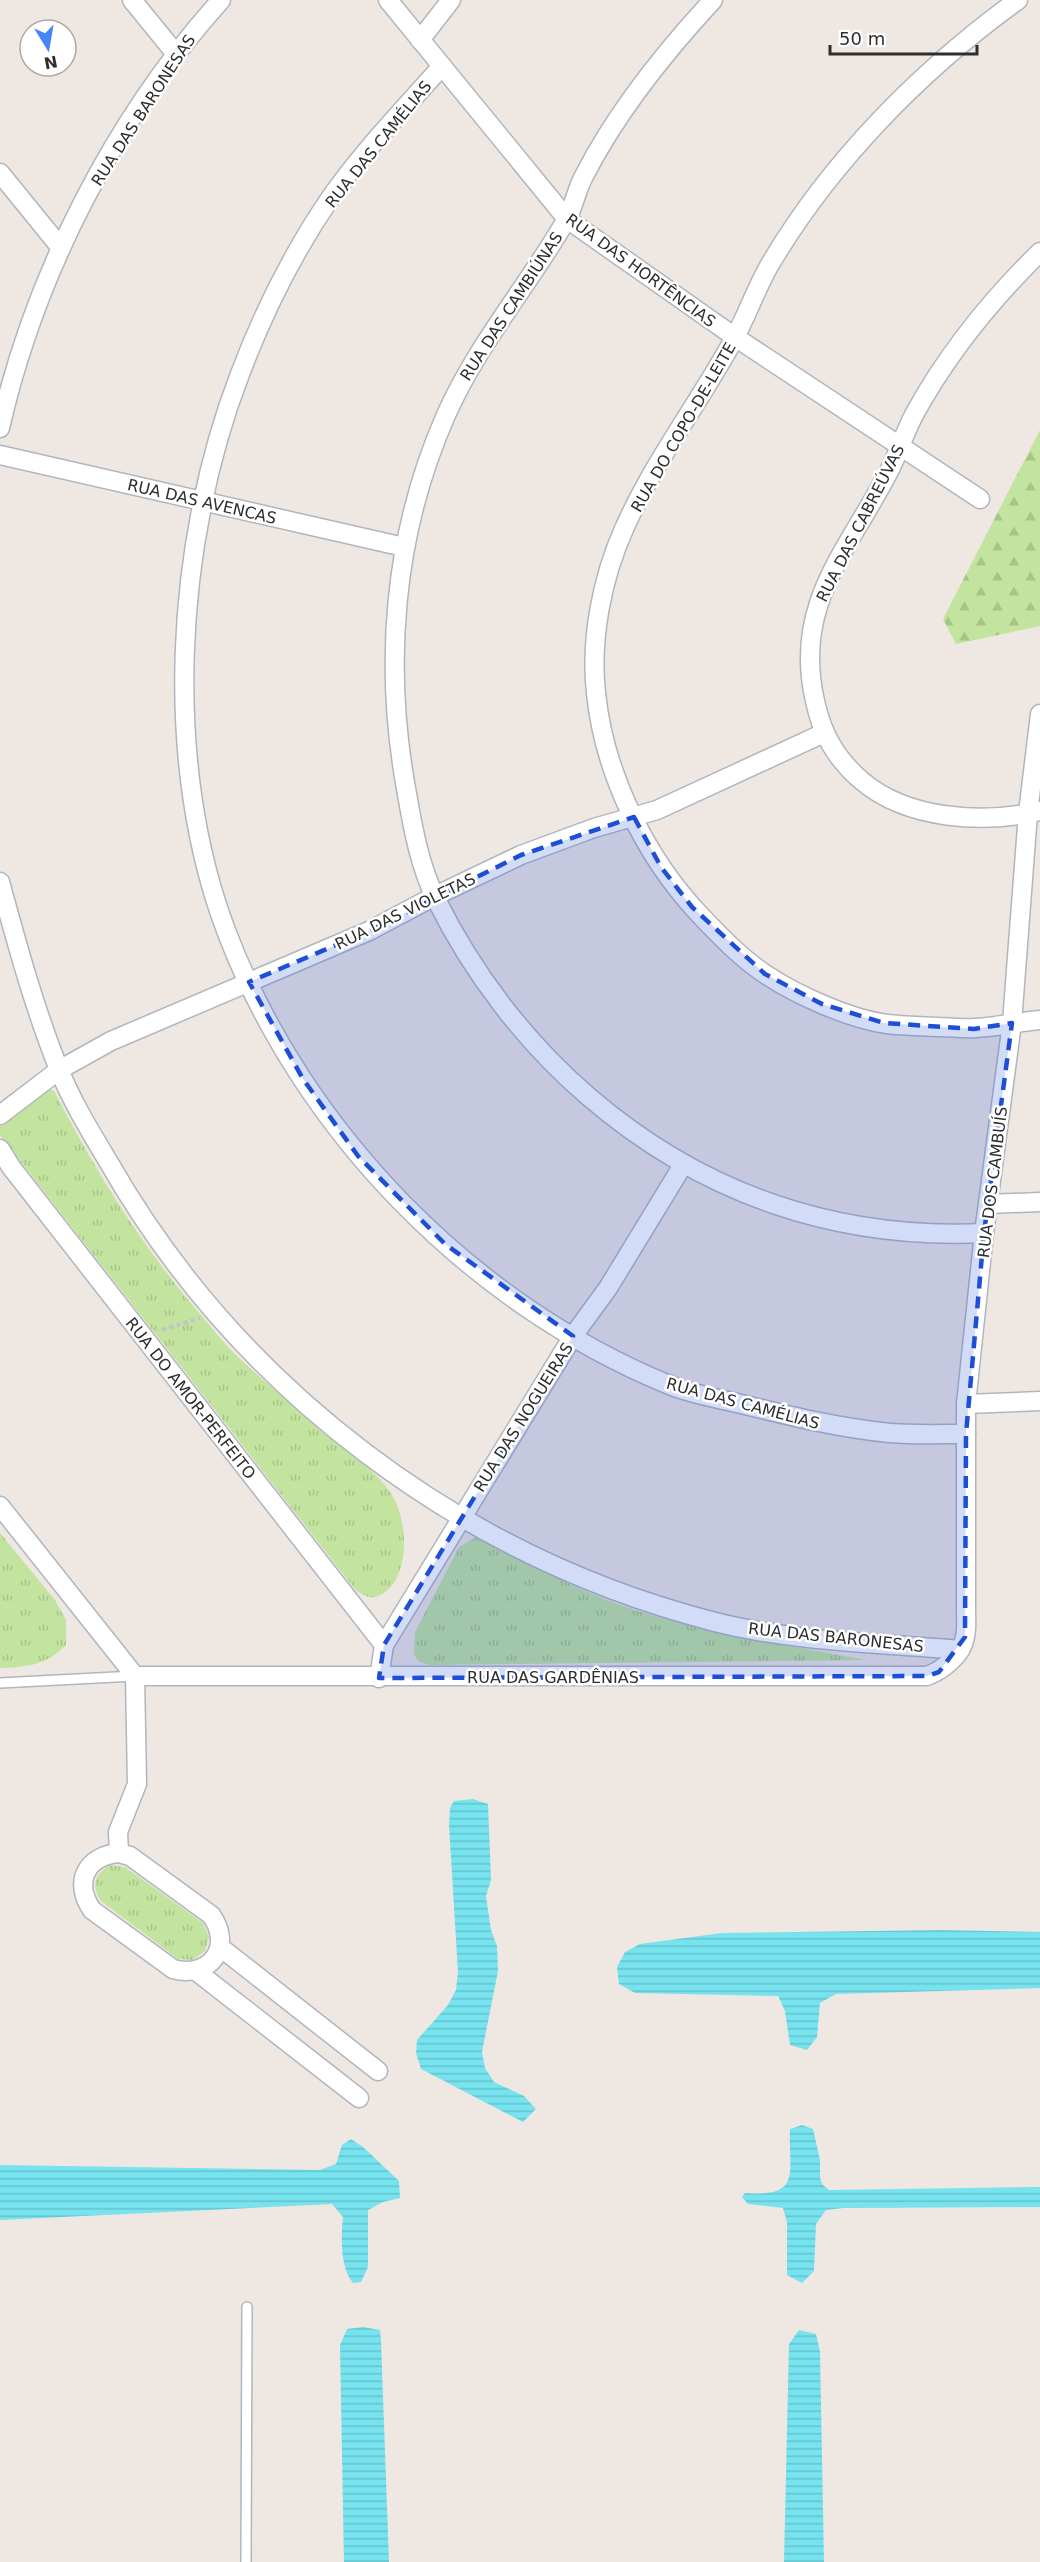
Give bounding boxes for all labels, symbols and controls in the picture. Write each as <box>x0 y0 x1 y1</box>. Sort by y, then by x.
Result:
north arrow <box>18 18 78 78</box>
scale bar <box>830 18 977 56</box>
text: 50 m <box>839 28 885 49</box>
street label: RUA DAS BARONESAS <box>87 31 199 189</box>
text: N <box>42 52 59 73</box>
street label: RUA DAS CAMÉLIAS <box>321 77 435 212</box>
street label: RUA DAS HORTÊNCIAS <box>562 210 719 331</box>
street label: RUA DAS CAMBIÚNAS <box>456 228 567 384</box>
street label: RUA DO COPO-DE-LEITE <box>627 339 740 516</box>
street label: RUA DAS CABREÚVAS <box>812 441 908 605</box>
street label: RUA DAS AVENCAS <box>126 475 278 528</box>
street label: RUA DAS VIOLETAS <box>332 869 479 954</box>
street label: RUA DOS CAMBUÍS <box>974 1105 1011 1259</box>
street label: RUA DO AMOR-PERFEITO <box>122 1314 260 1483</box>
street label: RUA DAS NOGUEIRAS <box>470 1339 577 1495</box>
street label: RUA DAS CAMÉLIAS <box>664 1374 822 1433</box>
street label: RUA DAS BARONESAS <box>747 1619 925 1656</box>
street label: RUA DAS GARDÊNIAS <box>467 1668 639 1687</box>

